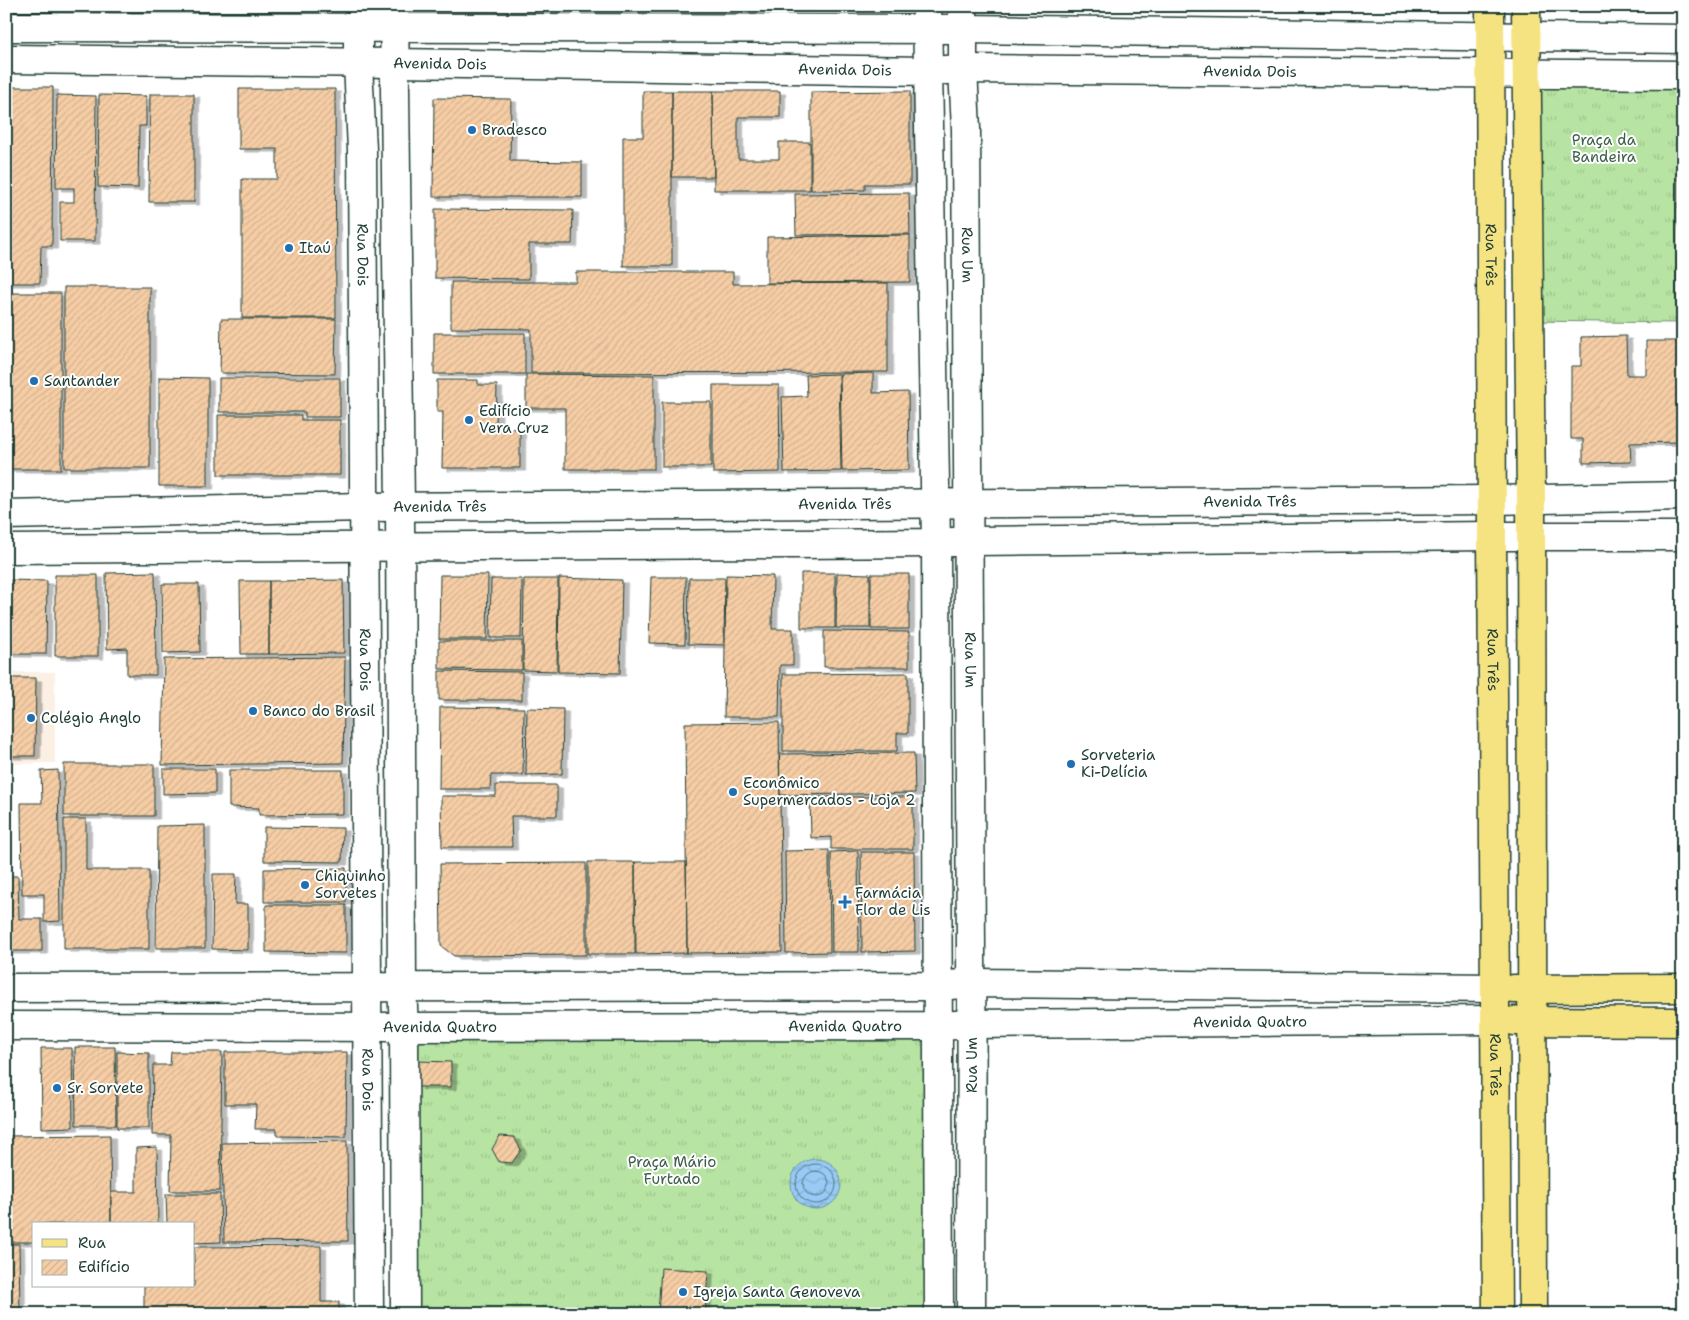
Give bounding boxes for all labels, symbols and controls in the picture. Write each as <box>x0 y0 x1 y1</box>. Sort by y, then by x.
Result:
street label: Avenida Dois <box>393 53 487 74</box>
street label: Avenida Dois <box>798 59 892 80</box>
street label: Avenida Dois <box>1203 61 1297 82</box>
place label: Bradesco <box>482 120 547 140</box>
marker: Bradesco <box>466 124 478 136</box>
park label: Praça da Bandeira <box>1572 130 1637 167</box>
street label: Rua Dois <box>352 223 373 287</box>
street label: Rua Três <box>1481 223 1501 287</box>
street label: Rua Um <box>957 227 977 283</box>
place label: Itaú <box>299 238 331 258</box>
marker: Itaú <box>283 242 295 254</box>
place label: Santander <box>44 371 120 391</box>
marker: Santander <box>28 375 40 387</box>
place label: Edifício Vera Cruz <box>479 401 549 438</box>
marker: Edifício Vera Cruz <box>463 414 475 426</box>
street label: Avenida Três <box>1203 491 1297 512</box>
street label: Avenida Três <box>798 494 892 514</box>
street label: Avenida Três <box>393 496 487 517</box>
street label: Rua Dois <box>355 628 375 692</box>
street label: Rua Três <box>1483 628 1503 692</box>
street label: Rua Um <box>960 632 981 688</box>
place label: Banco do Brasil <box>263 701 375 721</box>
marker: Banco do Brasil <box>247 705 259 717</box>
place label: Colégio Anglo <box>41 708 141 728</box>
marker: Colégio Anglo <box>25 712 37 724</box>
place label: Sorveteria Ki-Delícia <box>1081 745 1156 782</box>
marker: Sorveteria Ki-Delícia <box>1065 758 1077 770</box>
place label: Econômico Supermercados - Loja 2 <box>743 773 916 810</box>
marker: Econômico Supermercados - Loja 2 <box>727 786 739 798</box>
place label: Chiquinho Sorvetes <box>315 866 386 903</box>
marker: Chiquinho Sorvetes <box>299 879 311 891</box>
place label: Farmácia Flor de Lis <box>855 883 931 920</box>
marker: Farmácia Flor de Lis <box>839 896 851 908</box>
street label: Avenida Quatro <box>1193 1011 1307 1032</box>
street label: Avenida Quatro <box>788 1016 902 1036</box>
street label: Avenida Quatro <box>383 1017 497 1037</box>
street label: Rua Três <box>1485 1033 1506 1097</box>
street label: Rua Um <box>962 1037 982 1093</box>
street label: Rua Dois <box>357 1048 378 1112</box>
place label: Sr. Sorvete <box>67 1078 144 1098</box>
marker: Sr. Sorvete <box>51 1082 63 1094</box>
park label: Praça Mário Furtado <box>628 1152 716 1189</box>
legend <box>32 1222 195 1288</box>
text: Rua <box>78 1233 107 1253</box>
text: Edifício <box>78 1257 130 1277</box>
place label: Igreja Santa Genoveva <box>693 1282 861 1302</box>
marker: Igreja Santa Genoveva <box>677 1286 689 1298</box>

